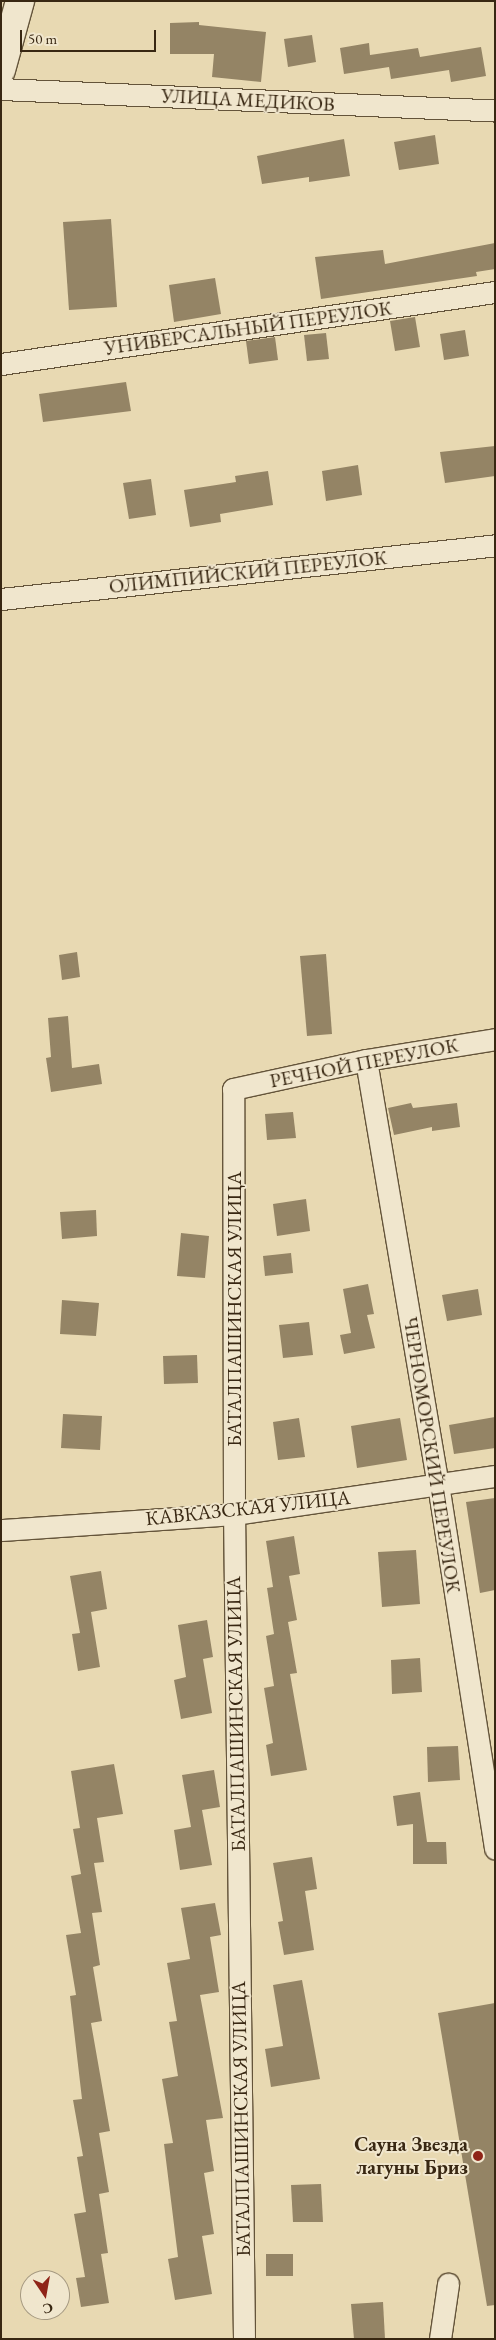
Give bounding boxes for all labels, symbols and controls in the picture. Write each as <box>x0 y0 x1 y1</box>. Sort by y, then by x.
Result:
scale bar <box>22 20 159 52</box>
text: 50 m <box>28 29 57 48</box>
street label: УЛИЦА МЕДИКОВ <box>161 83 335 117</box>
street label: УНИВЕРСАЛЬНЫЙ ПЕРЕУЛОК <box>103 296 393 360</box>
street label: ОЛИМПИЙСКИЙ ПЕРЕУЛОК <box>108 545 388 599</box>
street label: РЕЧНОЙ ПЕРЕУЛОК <box>268 1033 460 1093</box>
street label: БАТАЛПАШИНСКАЯ УЛИЦА <box>222 1171 246 1447</box>
street label: ЧЕРНОМОРСКИЙ ПЕРЕУЛОК <box>398 1315 466 1595</box>
street label: КАВКАЗСКАЯ УЛИЦА <box>144 1485 352 1531</box>
street label: БАТАЛПАШИНСКАЯ УЛИЦА <box>222 1576 250 1852</box>
street label: БАТАЛПАШИНСКАЯ УЛИЦА <box>227 1981 255 2257</box>
place label: Сауна Звезда лагуны Бриз <box>354 2132 468 2179</box>
marker: Сауна Звезда лагуны Бриз <box>472 2150 484 2162</box>
north arrow <box>20 2270 70 2320</box>
text: С <box>41 2299 55 2319</box>

